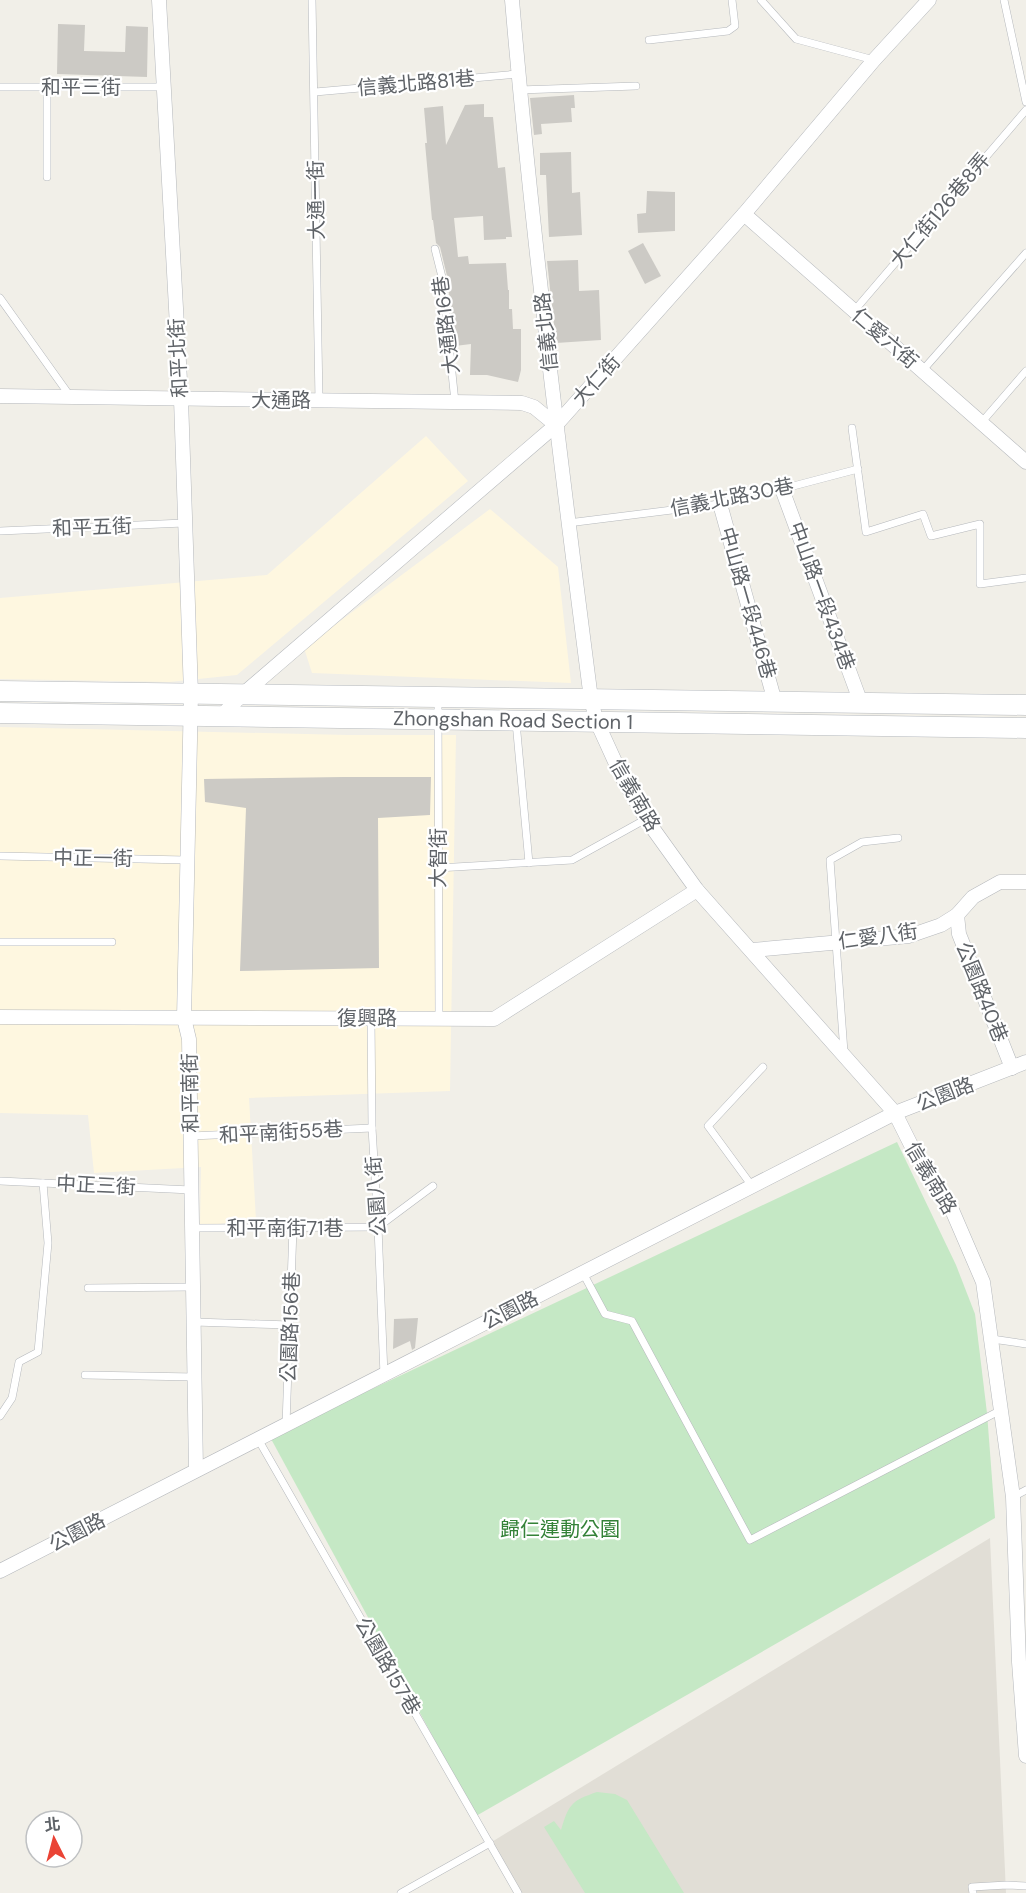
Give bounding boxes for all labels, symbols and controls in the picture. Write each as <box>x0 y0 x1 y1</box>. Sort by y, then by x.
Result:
street label: 信義北路81巷 <box>356 65 476 101</box>
street label: 和平三街 <box>41 74 121 100</box>
street label: 大仁街126巷8弄 <box>884 147 996 273</box>
street label: 大通一街 <box>302 160 330 240</box>
street label: 大通路16巷 <box>427 274 465 376</box>
street label: 信義北路 <box>529 291 563 373</box>
street label: 仁愛六街 <box>846 302 924 374</box>
street label: 和平北街 <box>163 317 193 399</box>
street label: 大仁街 <box>566 349 626 411</box>
street label: 大通路 <box>251 387 311 413</box>
street label: 信義北路30巷 <box>668 472 796 522</box>
street label: 和平五街 <box>52 513 132 541</box>
street label: 中山路一段434巷 <box>783 518 861 674</box>
street label: 中山路一段446巷 <box>714 524 782 682</box>
street label: Zhongshan Road Section 1 <box>393 705 633 735</box>
street label: 信義南路 <box>604 754 666 836</box>
street label: 大智街 <box>425 828 451 888</box>
street label: 中正一街 <box>53 844 133 872</box>
street label: 仁愛八街 <box>837 918 919 954</box>
street label: 公園路40巷 <box>950 938 1014 1046</box>
street label: 復興路 <box>337 1005 397 1031</box>
street label: 和平南街 <box>176 1053 204 1133</box>
street label: 公園路 <box>912 1071 978 1117</box>
street label: 和平南街55巷 <box>218 1116 344 1148</box>
street label: 信義南路 <box>899 1137 963 1219</box>
street label: 公園八街 <box>360 1155 392 1237</box>
street label: 中正三街 <box>55 1170 137 1200</box>
street label: 和平南街71巷 <box>227 1215 344 1241</box>
street label: 公園路156巷 <box>275 1271 305 1383</box>
street label: 公園路 <box>477 1285 543 1335</box>
street label: 公園路 <box>44 1507 110 1557</box>
park label: 歸仁運動公園 <box>500 1516 620 1542</box>
street label: 公園路157巷 <box>350 1612 426 1720</box>
north arrow <box>24 1809 84 1869</box>
text: 北 <box>43 1813 62 1836</box>

